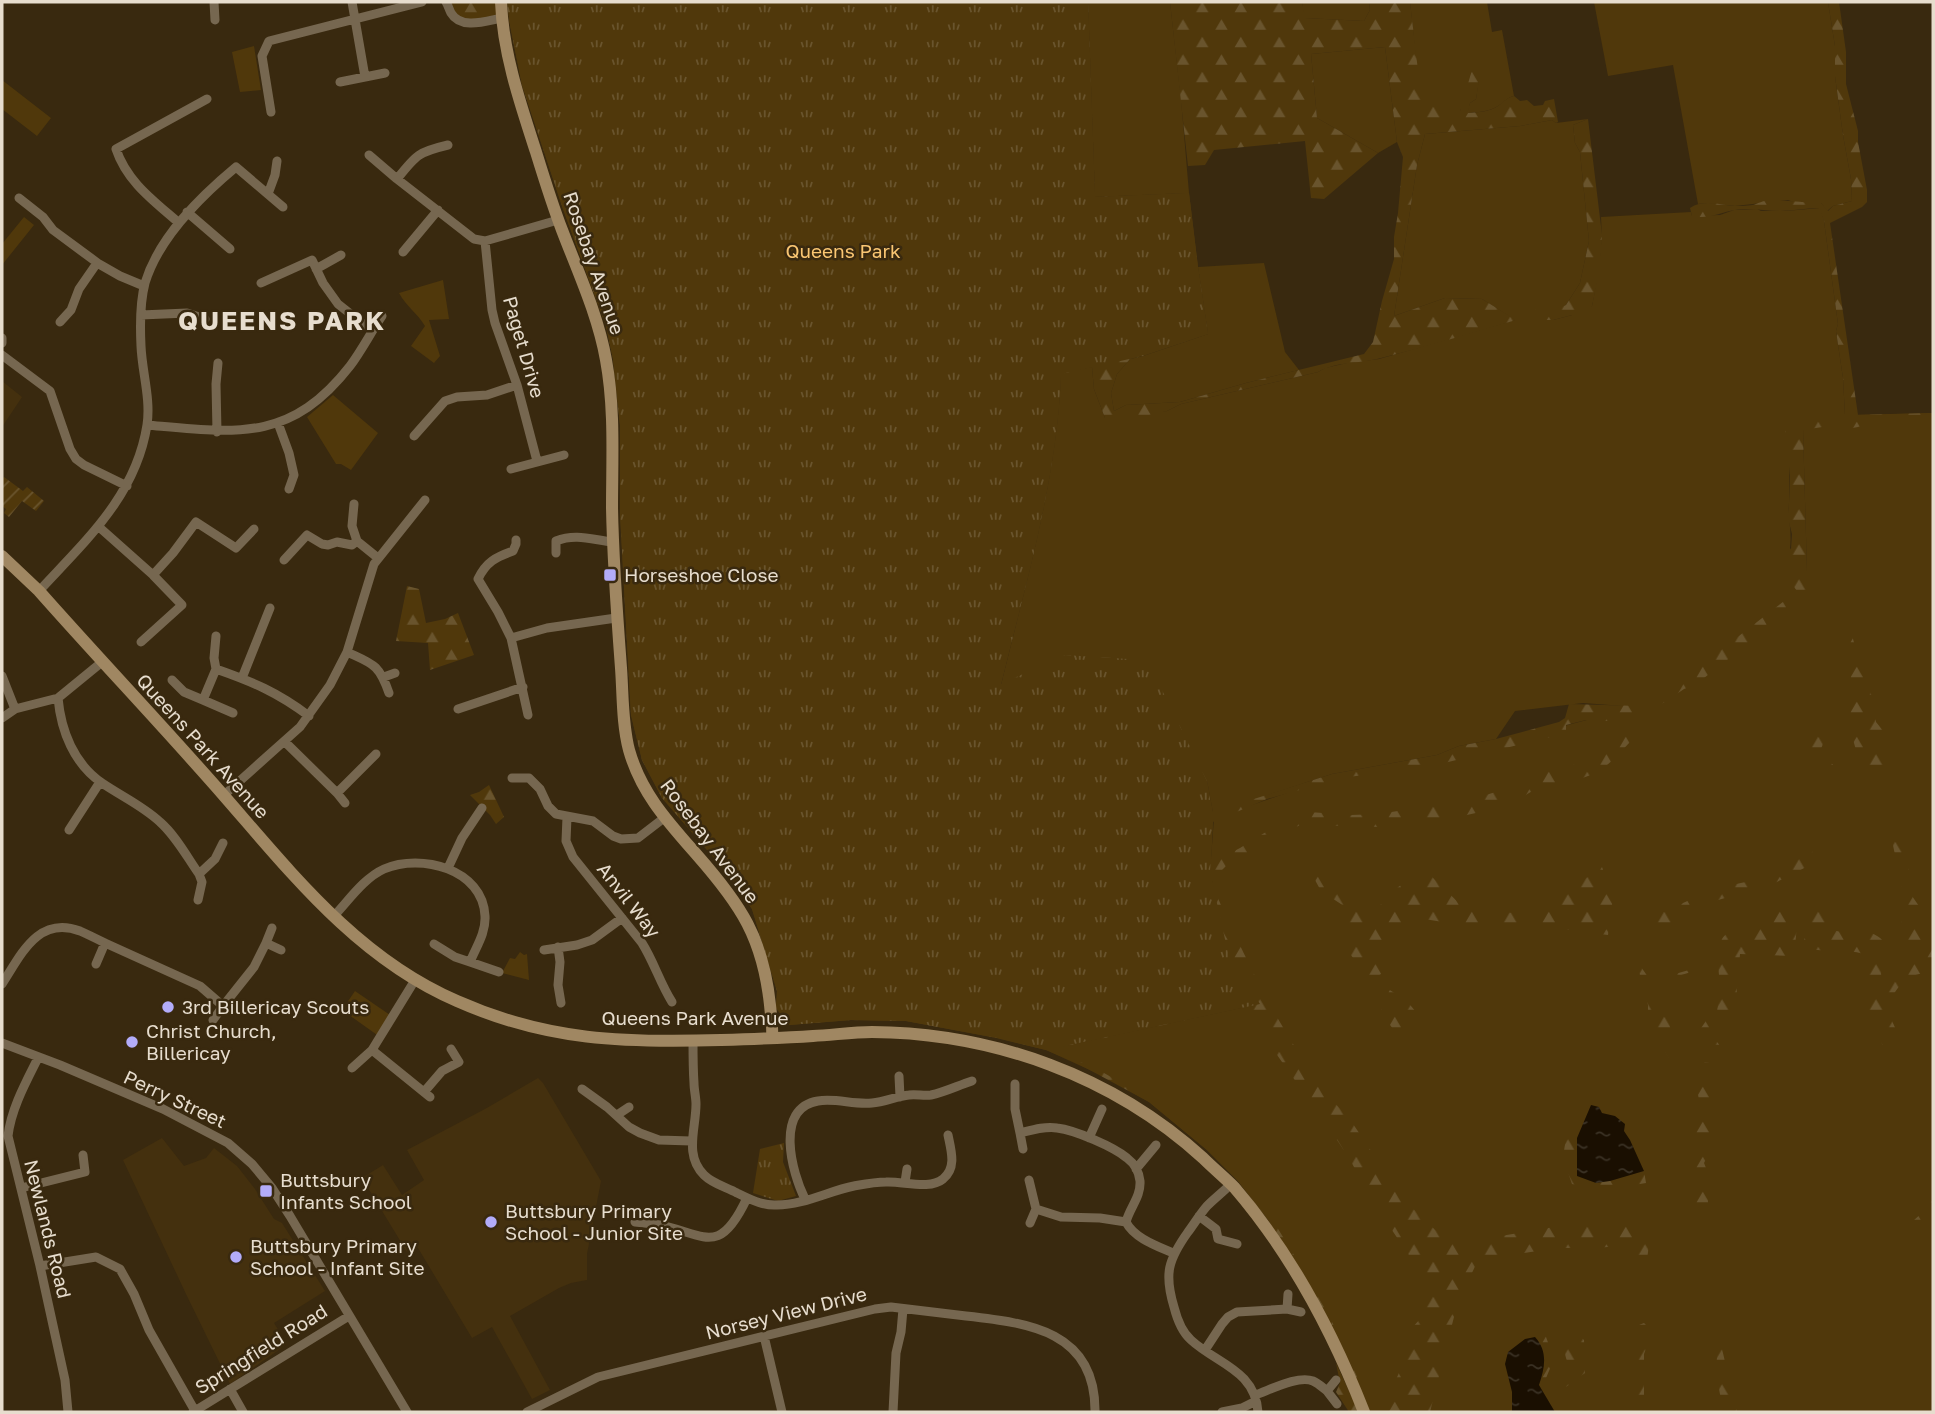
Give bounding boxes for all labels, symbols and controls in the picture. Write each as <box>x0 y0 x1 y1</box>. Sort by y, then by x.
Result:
street label: Rosebay Avenue <box>559 188 630 337</box>
park label: Queens Park <box>785 239 901 262</box>
street label: Paget Drive <box>499 293 550 401</box>
district label: QUEENS PARK <box>178 305 386 336</box>
place label: Horseshoe Close <box>624 563 779 586</box>
marker: Horseshoe Close <box>602 567 618 583</box>
street label: Queens Park Avenue <box>132 668 275 823</box>
street label: Rosebay Avenue <box>656 774 765 907</box>
street label: Anvil Way <box>593 858 666 942</box>
place label: 3rd Billericay Scouts <box>182 995 369 1018</box>
marker: 3rd Billericay Scouts <box>160 999 176 1015</box>
street label: Queens Park Avenue <box>601 1006 789 1029</box>
place label: Christ Church, Billericay <box>146 1019 277 1064</box>
marker: Christ Church, Billericay <box>124 1034 140 1050</box>
street label: Perry Street <box>120 1065 230 1132</box>
street label: Newlands Road <box>20 1157 77 1301</box>
place label: Buttsbury Infants School <box>280 1168 412 1213</box>
marker: Buttsbury Infants School <box>258 1183 274 1199</box>
place label: Buttsbury Primary School - Junior Site <box>505 1199 683 1244</box>
marker: Buttsbury Primary School - Junior Site <box>483 1214 499 1230</box>
place label: Buttsbury Primary School - Infant Site <box>250 1234 424 1279</box>
marker: Buttsbury Primary School - Infant Site <box>228 1249 244 1265</box>
street label: Norsey View Drive <box>703 1281 869 1344</box>
street label: Springfield Road <box>190 1299 331 1399</box>

